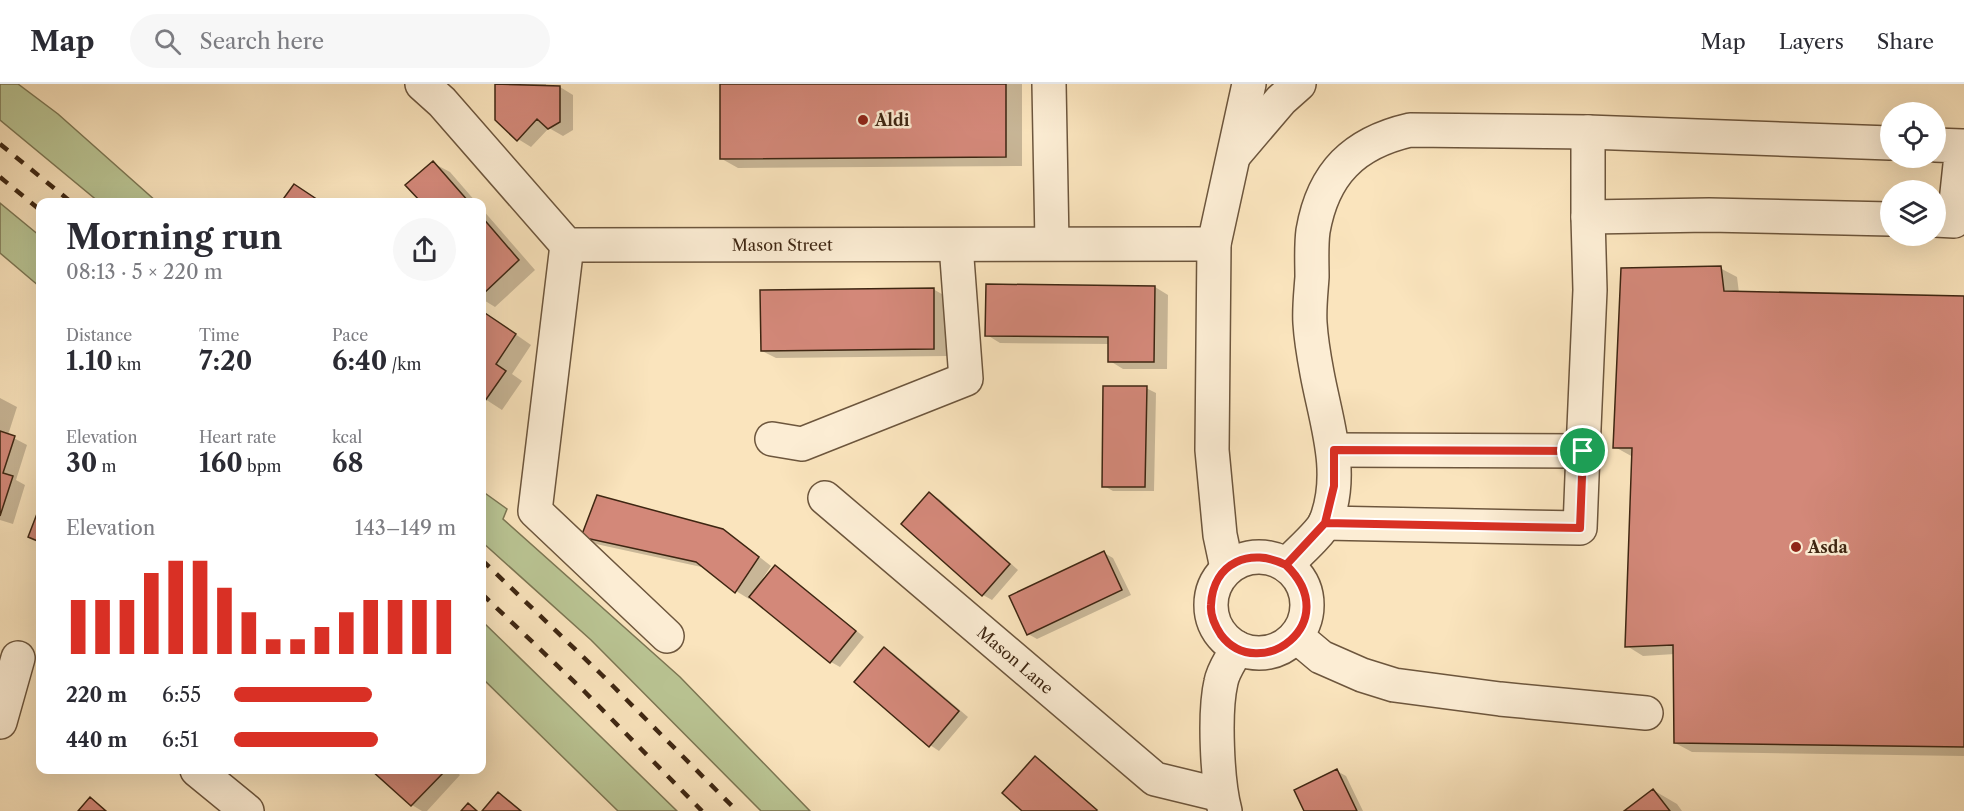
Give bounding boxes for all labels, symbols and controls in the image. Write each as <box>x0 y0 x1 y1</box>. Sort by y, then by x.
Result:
search box <box>130 14 550 68</box>
text: Map <box>30 24 94 58</box>
icon: search <box>151 25 184 58</box>
text: Search here <box>199 28 324 55</box>
text: Map <box>1701 29 1746 54</box>
text: Layers <box>1779 29 1844 54</box>
text: Share <box>1877 29 1934 54</box>
map controls <box>1880 102 1946 246</box>
button: locate <box>1880 102 1946 168</box>
place label: Aldi <box>874 110 910 130</box>
marker: Aldi <box>856 113 870 127</box>
button: layers <box>1880 180 1946 246</box>
text: Morning run <box>66 217 282 258</box>
button: share <box>393 218 456 281</box>
street label: Mason Street <box>732 235 833 255</box>
text: 08:13 · 5 × 220 m <box>66 260 223 284</box>
text: Distance <box>66 325 132 345</box>
text: Time <box>199 325 239 345</box>
text: Pace <box>332 325 368 345</box>
text: 1.10 <box>66 345 113 377</box>
text: 7:20 <box>199 345 252 377</box>
text: 6:40 <box>332 345 387 377</box>
text: km <box>113 354 141 374</box>
text: /km <box>387 354 421 374</box>
pin <box>1557 425 1608 476</box>
text: Elevation <box>66 427 137 447</box>
text: Heart rate <box>199 427 276 447</box>
text: kcal <box>332 427 362 447</box>
icon: arrive <box>1566 434 1599 467</box>
text: 30 <box>66 447 97 479</box>
text: 160 <box>199 447 243 479</box>
text: 68 <box>332 447 364 479</box>
text: m <box>97 456 116 476</box>
text: bpm <box>243 456 282 476</box>
text: Elevation <box>66 516 155 540</box>
text: 143–149 m <box>355 516 456 540</box>
place label: Asda <box>1807 537 1848 557</box>
marker: Asda <box>1789 540 1803 554</box>
street label: Mason Lane <box>973 622 1057 698</box>
text: 220 m <box>66 683 127 707</box>
text: 6:55 <box>162 683 201 707</box>
text: 440 m <box>66 728 127 752</box>
text: 6:51 <box>162 728 199 752</box>

